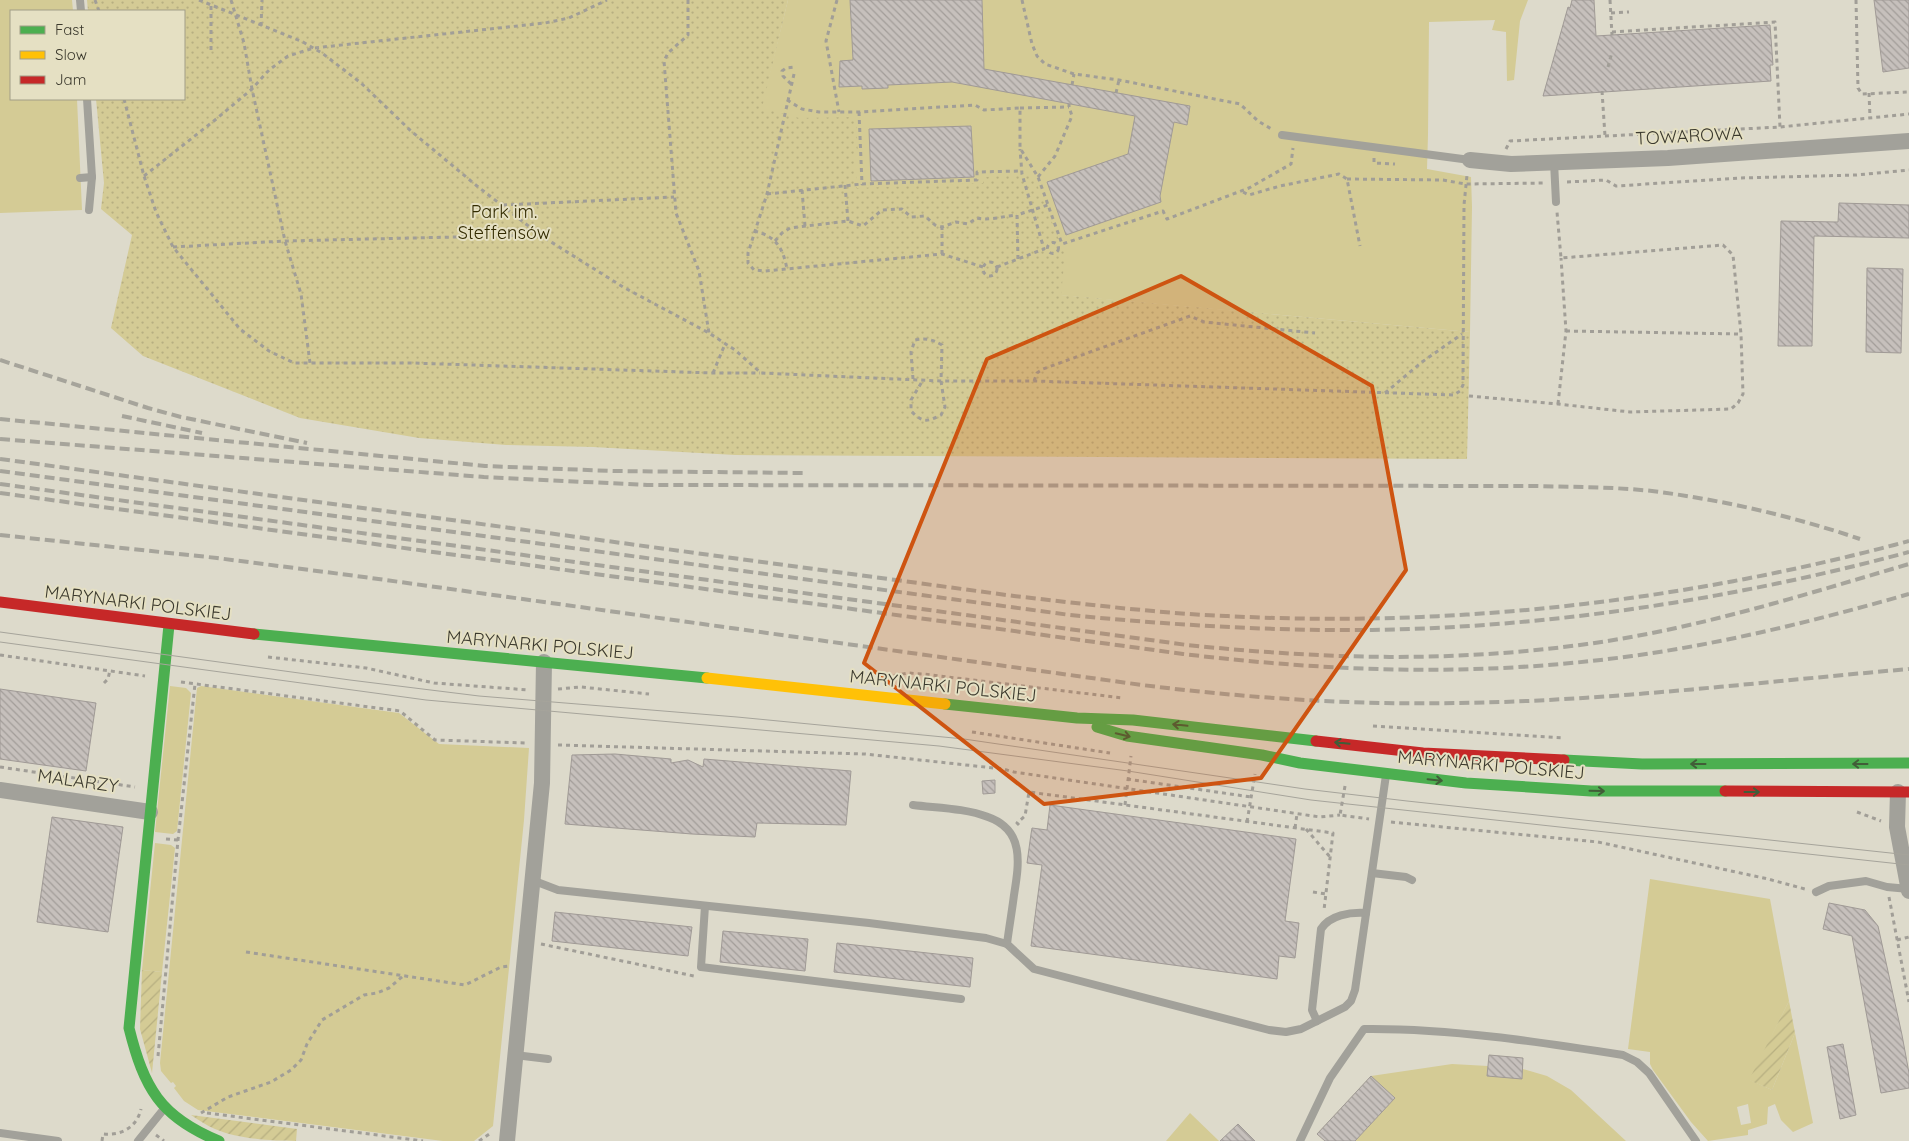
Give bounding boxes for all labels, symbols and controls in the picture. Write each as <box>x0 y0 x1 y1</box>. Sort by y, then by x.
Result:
legend <box>10 10 185 100</box>
text: Fast <box>55 20 84 39</box>
text: Slow <box>55 45 87 64</box>
text: Jam <box>55 70 86 89</box>
street label: TOWAROWA <box>1635 121 1743 150</box>
park label: Park im. Steffensów <box>458 200 550 244</box>
street label: MARYNARKI POLSKIEJ <box>43 580 233 625</box>
street label: MARYNARKI POLSKIEJ <box>445 625 635 664</box>
street label: MARYNARKI POLSKIEJ <box>848 664 1038 707</box>
one-way arrow <box>1172 720 1188 730</box>
one-way arrow <box>1115 731 1131 740</box>
one-way arrow <box>1334 738 1350 748</box>
street label: MARYNARKI POLSKIEJ <box>1396 745 1586 784</box>
one-way arrow <box>1690 759 1706 769</box>
one-way arrow <box>1853 759 1869 769</box>
street label: MALARZY <box>36 763 120 798</box>
one-way arrow <box>1426 775 1442 785</box>
one-way arrow <box>1588 786 1605 796</box>
one-way arrow <box>1743 787 1759 797</box>

